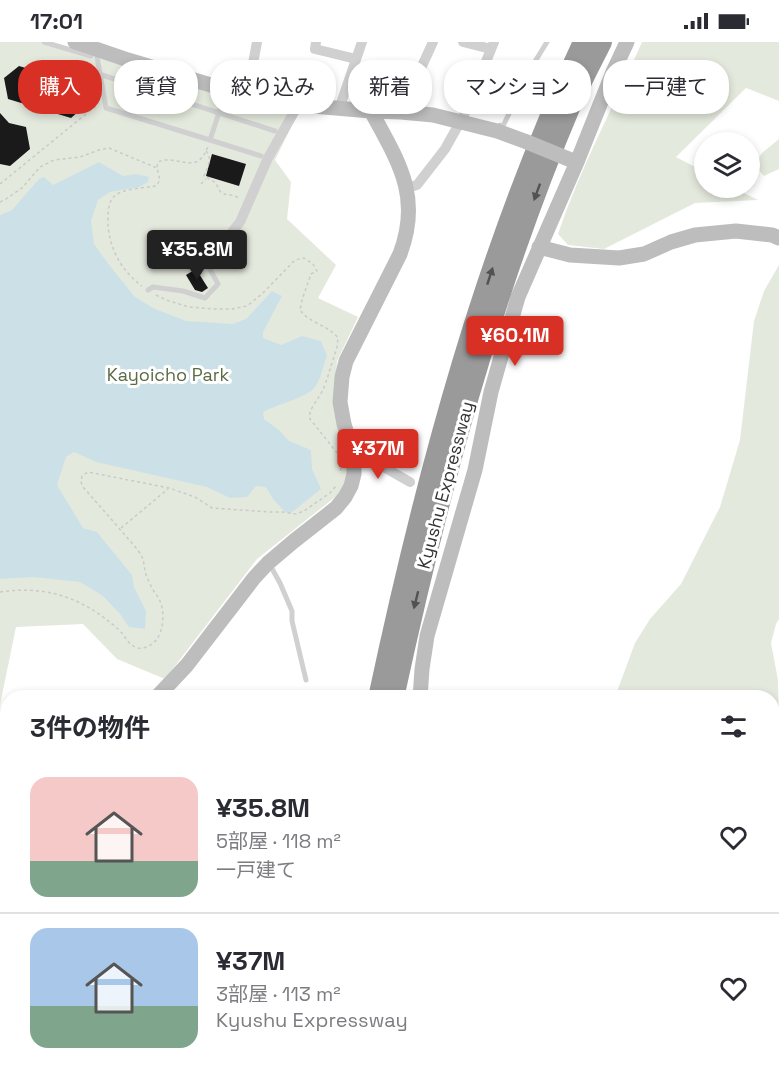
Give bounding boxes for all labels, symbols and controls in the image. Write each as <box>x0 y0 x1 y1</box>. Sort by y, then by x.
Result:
text: 17:01 <box>30 7 83 35</box>
chip: 購入 <box>18 60 102 114</box>
chip: 賃貸 <box>114 60 198 114</box>
chip: 絞り込み <box>210 60 336 114</box>
chip: 新着 <box>348 60 432 114</box>
chip: マンション <box>444 60 591 114</box>
chip: 一戸建て <box>603 60 729 114</box>
map controls <box>694 132 760 198</box>
button: layers <box>694 132 760 198</box>
one-way arrow <box>531 183 541 201</box>
pin: ¥35.8M <box>148 230 246 281</box>
text: ¥35.8M <box>161 236 233 262</box>
one-way arrow <box>485 267 495 285</box>
pin: ¥60.1M <box>466 316 564 367</box>
text: ¥60.1M <box>480 322 550 348</box>
park label: Kayoicho Park <box>107 363 230 386</box>
street label: Kyushu Expressway <box>412 399 478 571</box>
pin: ¥37M <box>342 429 414 480</box>
text: ¥37M <box>351 435 405 461</box>
one-way arrow <box>410 591 420 609</box>
icon: filters <box>717 710 750 743</box>
text: 3件の物件 <box>30 711 150 745</box>
text: ¥35.8M <box>216 791 310 825</box>
icon: home <box>78 801 150 873</box>
icon: heart <box>717 821 750 854</box>
text: 5部屋 · 118 m² <box>216 828 341 854</box>
text: 一戸建て <box>216 857 296 883</box>
text: ¥37M <box>216 944 285 978</box>
icon: home <box>78 952 150 1024</box>
icon: heart <box>717 972 750 1005</box>
text: 3部屋 · 113 m² <box>216 981 341 1007</box>
text: Kyushu Expressway <box>216 1007 408 1033</box>

